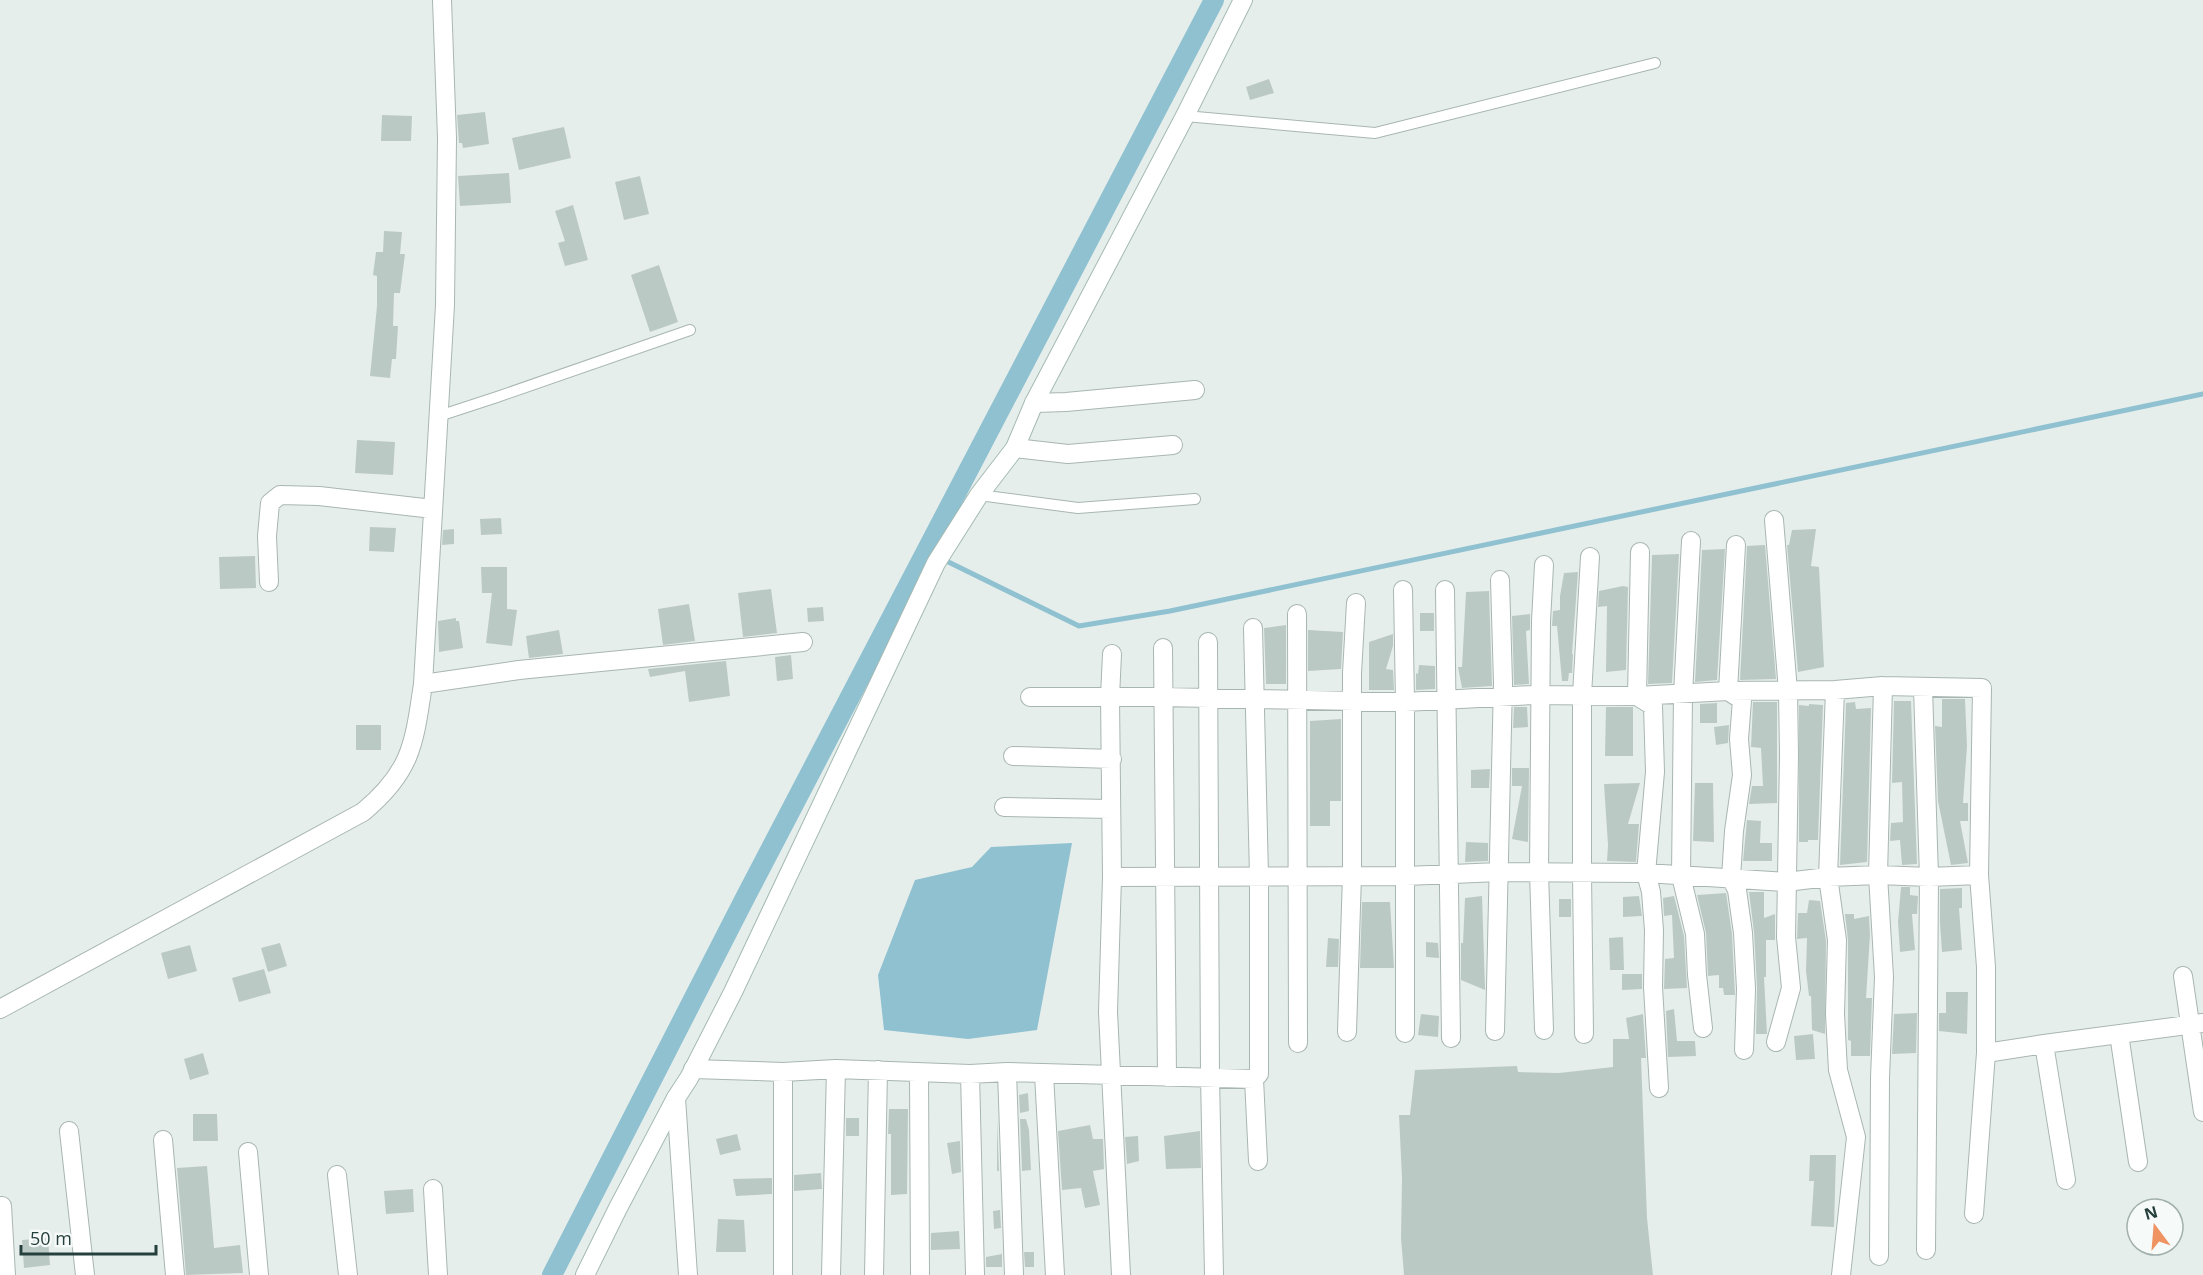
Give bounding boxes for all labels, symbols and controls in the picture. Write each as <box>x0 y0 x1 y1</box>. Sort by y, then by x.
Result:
north arrow <box>2125 1197 2185 1257</box>
text: N <box>2142 1200 2160 1225</box>
scale bar <box>21 1218 156 1256</box>
text: 50 m <box>30 1226 72 1250</box>

